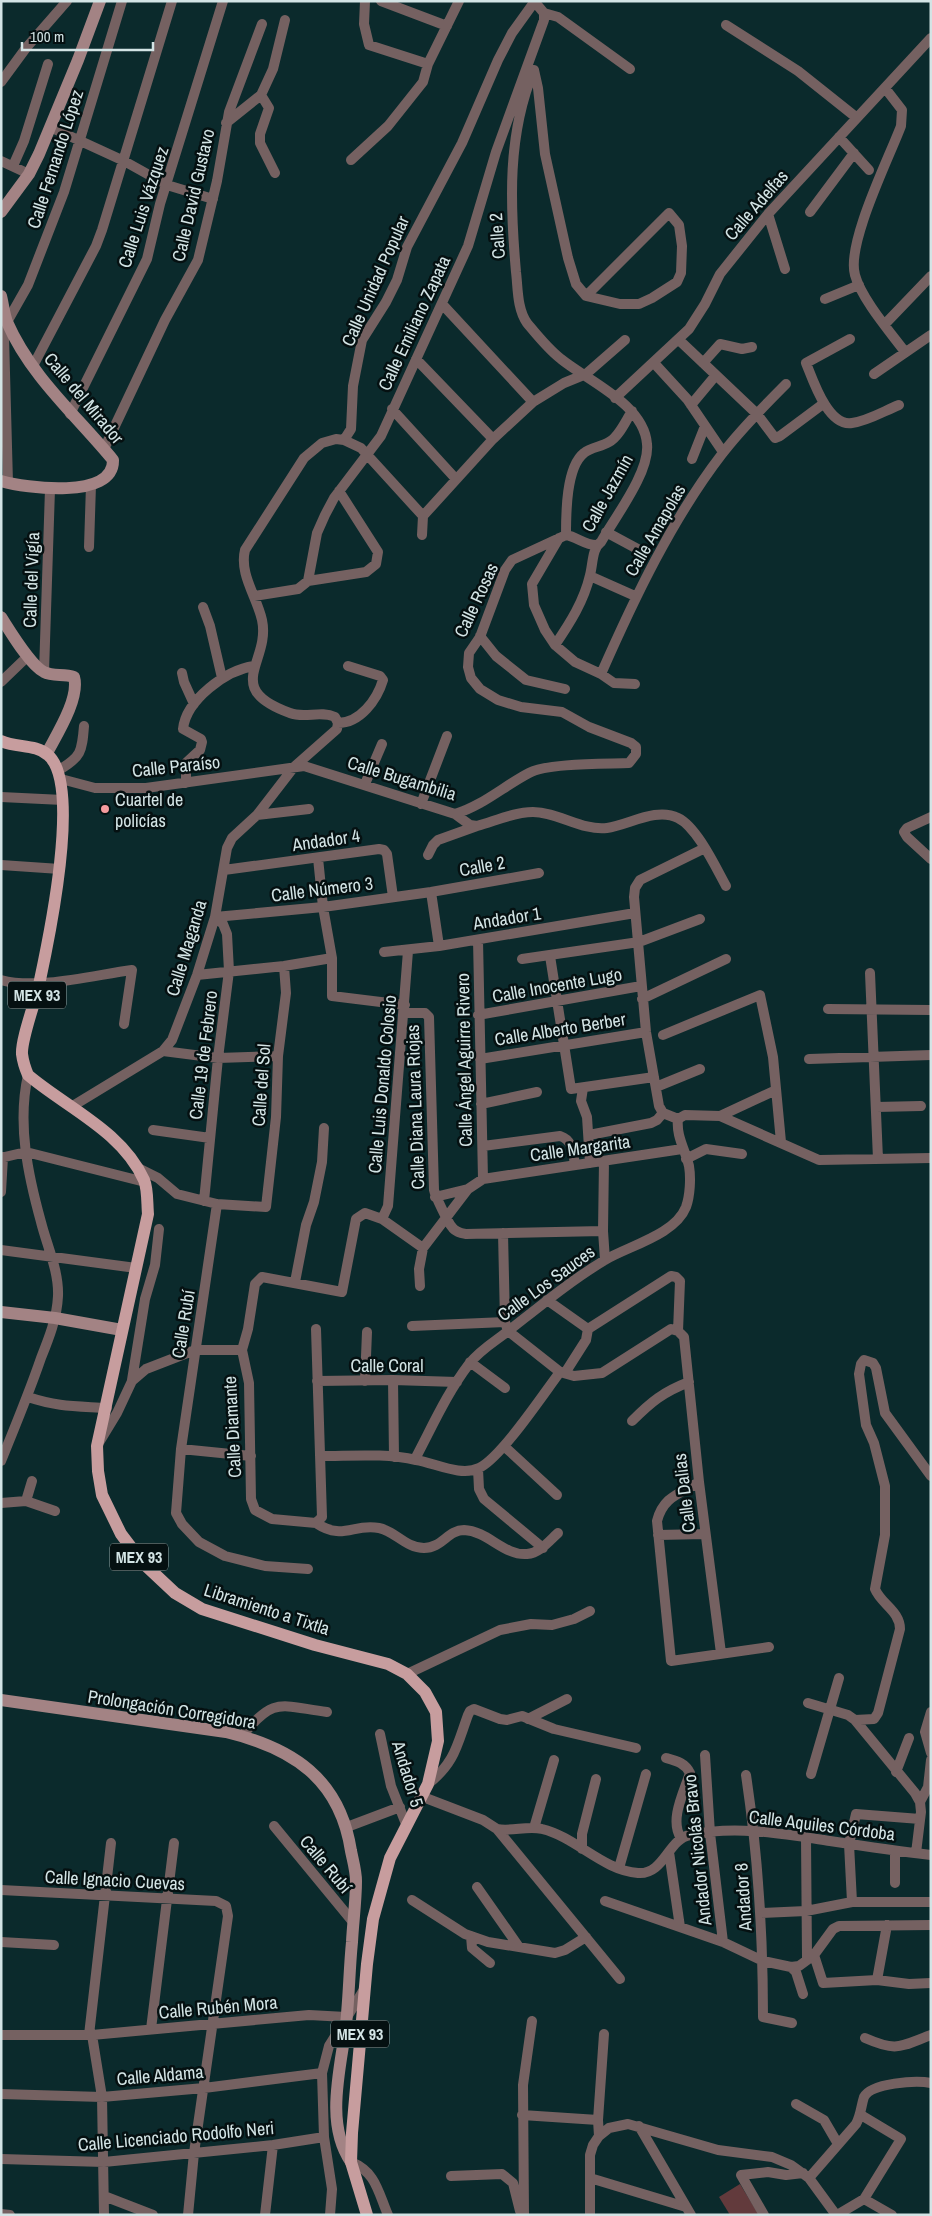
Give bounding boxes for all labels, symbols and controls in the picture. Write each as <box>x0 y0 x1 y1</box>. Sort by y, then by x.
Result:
scale bar <box>22 20 154 52</box>
text: 100 m <box>30 26 64 47</box>
street label: Calle Fernando López <box>21 86 89 232</box>
street label: Calle David Gustavo <box>166 126 220 264</box>
street label: Calle Luis Vázquez <box>112 143 174 271</box>
street label: Calle Adelfas <box>718 164 794 246</box>
street label: Calle Unidad Popular <box>335 212 415 350</box>
street label: Calle 2 <box>483 212 511 260</box>
street label: Calle Emiliano Zapata <box>372 252 456 394</box>
street label: Calle del Mirador <box>38 347 130 449</box>
street label: Calle Jazmín <box>575 450 639 536</box>
street label: Calle Amapolas <box>619 479 691 581</box>
street label: Calle del Vigía <box>17 532 45 628</box>
street label: Calle Rosas <box>448 559 504 641</box>
street label: Calle Paraíso <box>131 749 221 783</box>
street label: Calle Bugambilia <box>345 750 459 806</box>
place label: Cuartel de policías <box>115 787 183 833</box>
marker: Cuartel de policías <box>99 803 111 815</box>
street label: Andador 4 <box>290 823 361 857</box>
street label: Calle 2 <box>457 850 507 882</box>
street label: Calle Número 3 <box>270 870 374 908</box>
street label: Calle Maganda <box>160 897 212 999</box>
street label: Andador 1 <box>470 900 543 936</box>
street label: Calle Inocente Lugo <box>490 961 624 1009</box>
street label: Calle Ángel Aguirre Rivero <box>450 973 478 1147</box>
road number: MEX 93 <box>8 982 66 1008</box>
street label: Calle 19 de Febrero <box>183 989 223 1121</box>
street label: Calle Luis Donaldo Colosio <box>362 994 402 1174</box>
street label: Calle Alberto Berber <box>493 1006 627 1052</box>
street label: Calle Diana Laura Riojas <box>400 1024 430 1190</box>
street label: Calle del Sol <box>246 1043 276 1127</box>
street label: Calle Margarita <box>528 1129 632 1167</box>
street label: Calle Los Sauces <box>492 1239 600 1327</box>
street label: Calle Rubí <box>165 1287 201 1360</box>
street label: Calle Coral <box>351 1353 424 1378</box>
street label: Calle Diamante <box>217 1376 247 1478</box>
street label: Calle Dalias <box>667 1452 701 1534</box>
road number: MEX 93 <box>110 1544 168 1570</box>
street label: Libramiento a Tixtla <box>201 1577 333 1641</box>
street label: Prolongación Corregidora <box>86 1683 258 1735</box>
street label: Andador 5 <box>386 1737 430 1810</box>
street label: Andador Nicolás Bravo <box>677 1773 717 1928</box>
street label: Calle Aquiles Córdoba <box>748 1804 896 1846</box>
street label: Calle Rubí <box>294 1830 358 1899</box>
street label: Andador 8 <box>728 1862 758 1933</box>
street label: Calle Ignacio Cuevas <box>44 1864 186 1896</box>
street label: Calle Rubén Mora <box>158 1989 278 2025</box>
road number: MEX 93 <box>331 2020 389 2048</box>
street label: Calle Aldama <box>116 2059 204 2091</box>
street label: Calle Licenciado Rodolfo Neri <box>77 2115 275 2157</box>

